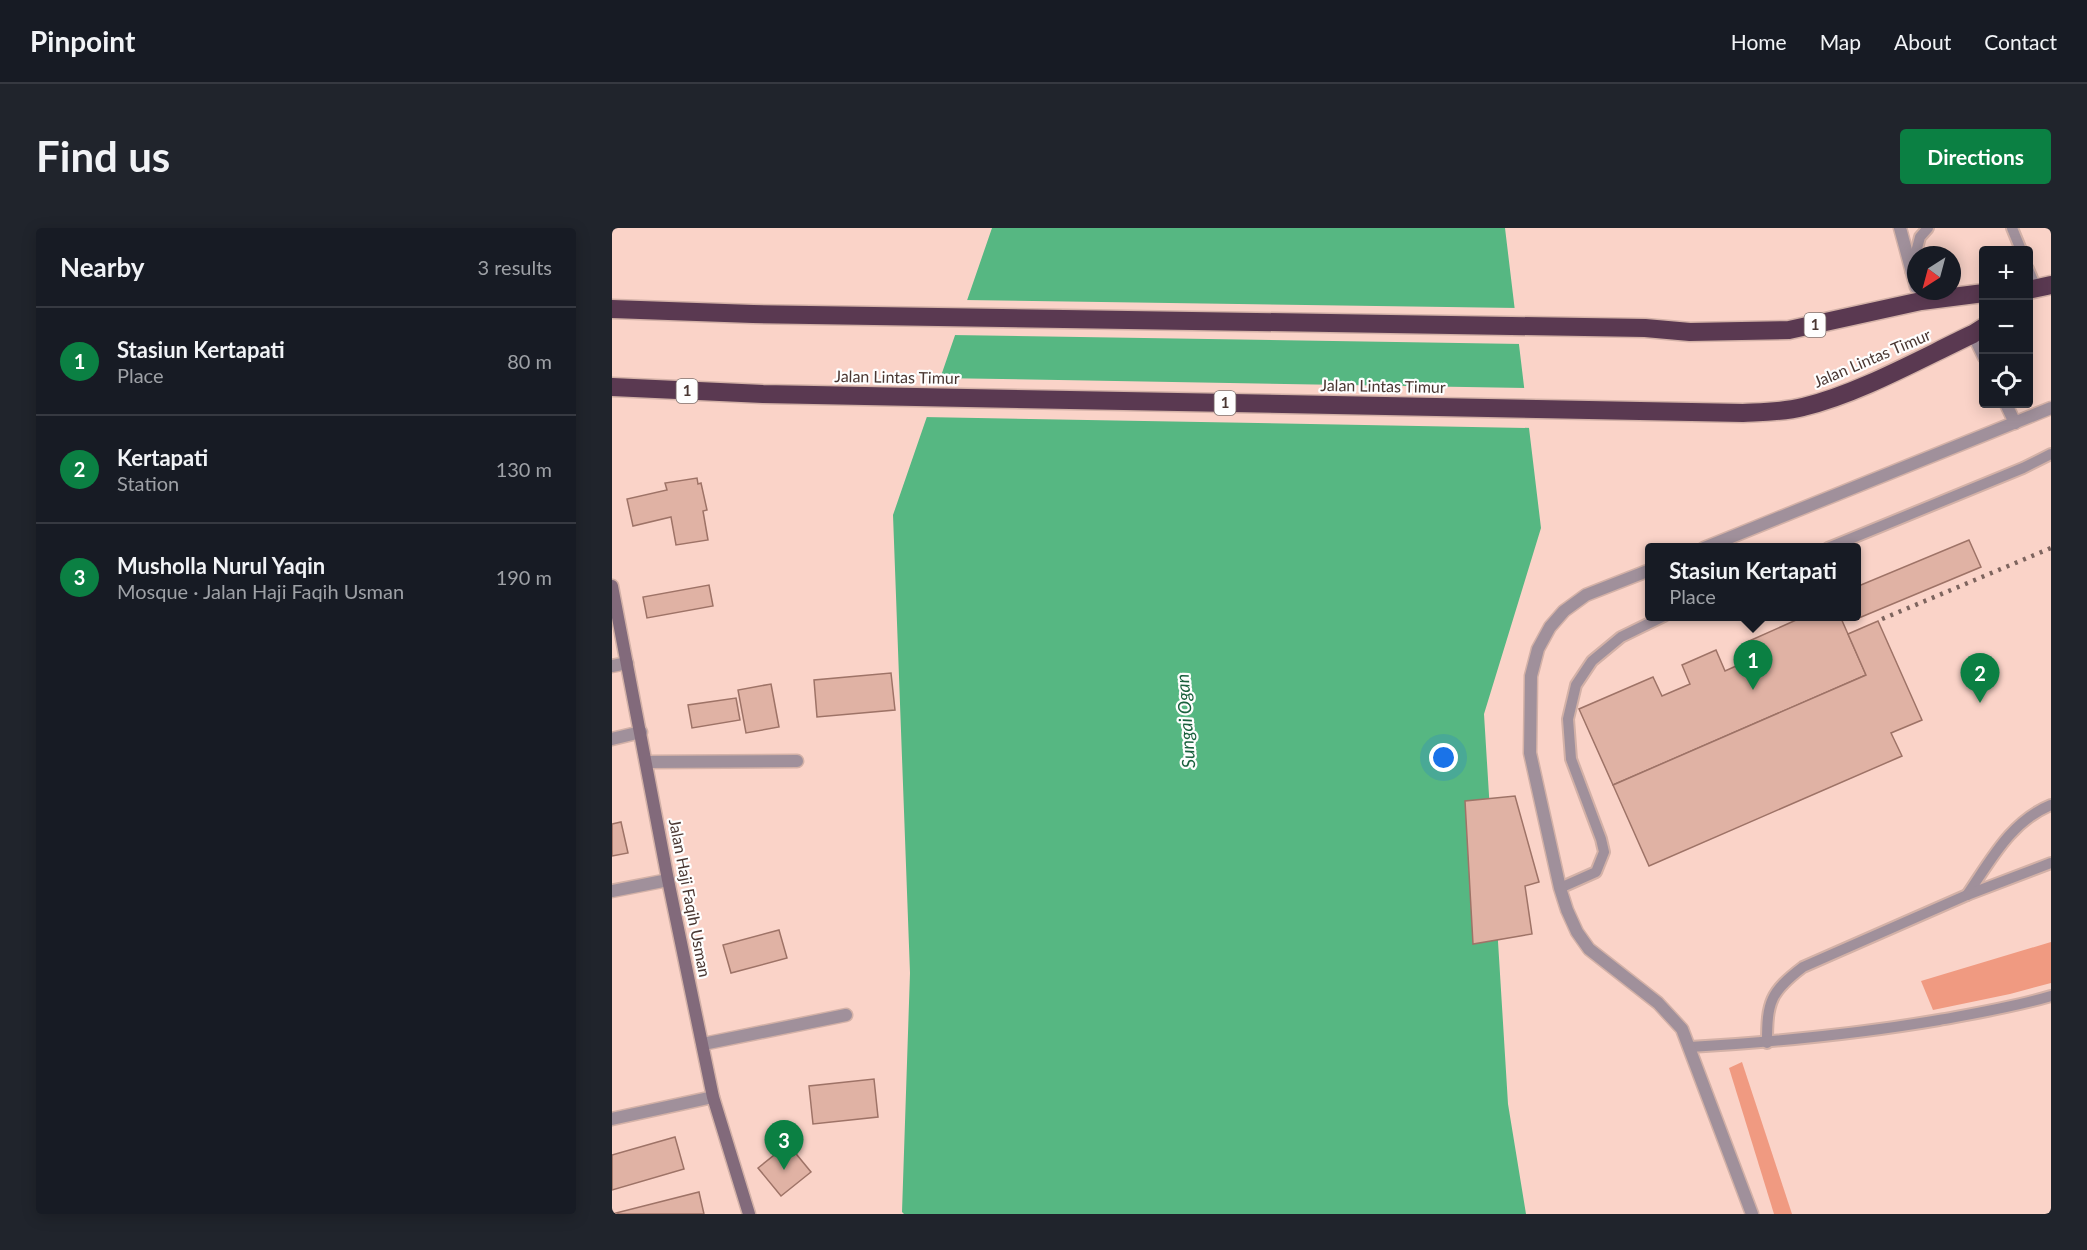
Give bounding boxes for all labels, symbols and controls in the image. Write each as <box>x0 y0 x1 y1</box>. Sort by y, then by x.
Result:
text: Pinpoint <box>30 24 135 58</box>
text: Home <box>1731 29 1787 54</box>
text: Map <box>1820 29 1861 54</box>
text: About <box>1894 29 1951 54</box>
text: Contact <box>1984 29 2057 54</box>
button: Directions <box>1900 129 2051 184</box>
text: Find us <box>36 131 170 181</box>
north arrow <box>1907 246 1961 300</box>
map controls <box>1979 246 2033 408</box>
button: + <box>1979 246 2033 300</box>
text: Nearby <box>60 251 145 283</box>
text: 3 results <box>477 255 552 279</box>
button: − <box>1979 300 2033 354</box>
road number: 1 <box>1804 313 1826 337</box>
street label: Jalan Lintas Timur <box>1810 324 1933 391</box>
text: Stasiun Kertapati <box>117 336 285 363</box>
text: 1 <box>74 349 85 373</box>
text: 80 m <box>507 349 552 373</box>
button: locate <box>1979 354 2033 408</box>
text: Place <box>117 363 164 387</box>
street label: Jalan Lintas Timur <box>834 366 960 387</box>
street label: Jalan Lintas Timur <box>1320 375 1446 396</box>
road number: 1 <box>676 379 698 403</box>
road number: 1 <box>1214 391 1236 415</box>
text: Kertapati <box>117 444 208 471</box>
text: 2 <box>74 457 85 481</box>
text: 130 m <box>496 457 552 481</box>
text: Station <box>117 471 179 495</box>
popup <box>1645 543 1861 621</box>
text: Musholla Nurul Yaqin <box>117 552 325 579</box>
text: Stasiun Kertapati <box>1669 557 1837 584</box>
text: 3 <box>74 565 85 589</box>
text: 190 m <box>496 565 552 589</box>
text: Mosque · Jalan Haji Faqih Usman <box>117 579 404 603</box>
text: Place <box>1669 584 1716 608</box>
pin: 1 <box>1734 640 1772 690</box>
pin: 2 <box>1960 654 2000 703</box>
water label: Sungai Ogan <box>1171 673 1199 769</box>
your location <box>1429 743 1458 772</box>
street label: Jalan Haji Faqih Usman <box>666 817 715 979</box>
pin: 3 <box>764 1120 804 1170</box>

